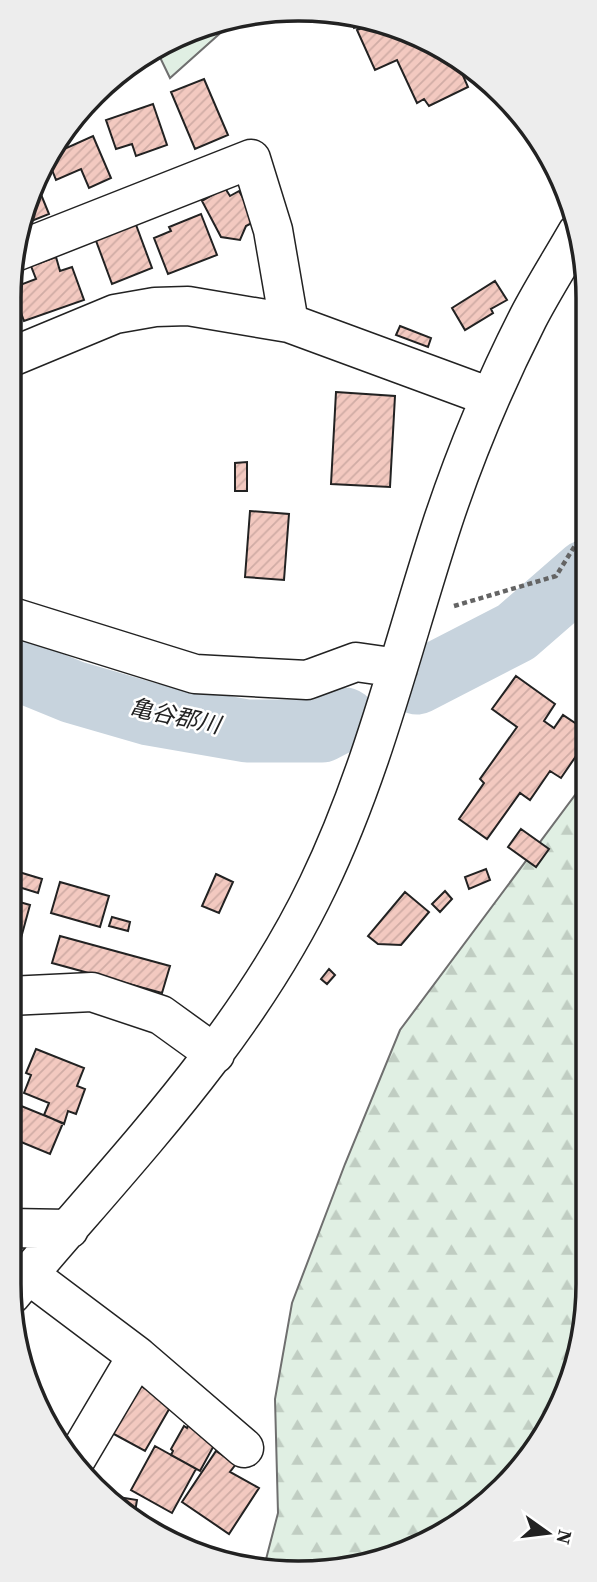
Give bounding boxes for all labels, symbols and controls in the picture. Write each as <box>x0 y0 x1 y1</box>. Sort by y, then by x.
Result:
water label: 亀谷郡川 <box>127 691 226 742</box>
north arrow <box>513 1498 583 1568</box>
text: N <box>550 1527 579 1547</box>

